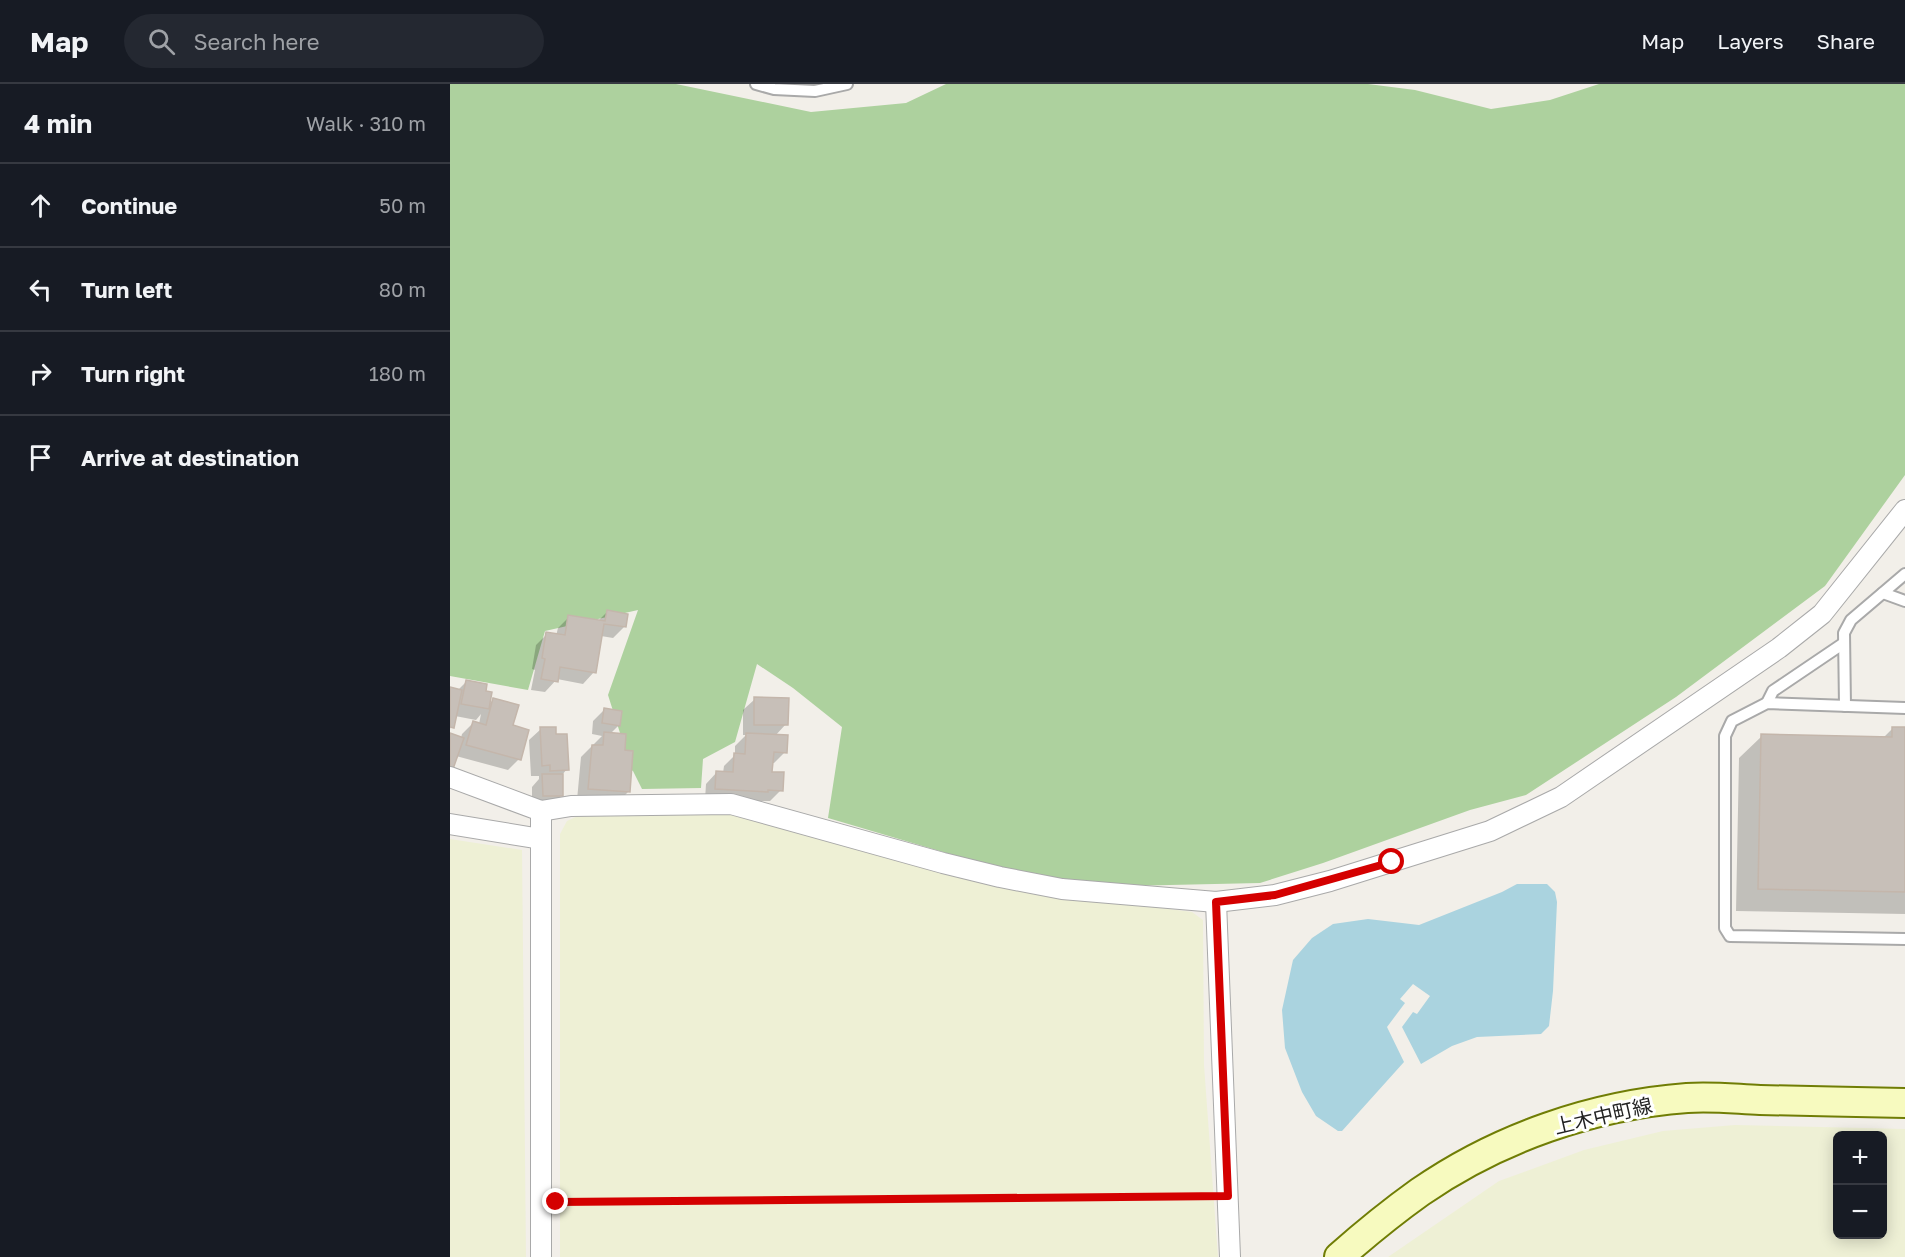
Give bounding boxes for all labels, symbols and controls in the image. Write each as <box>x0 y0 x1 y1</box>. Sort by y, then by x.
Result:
search box <box>124 14 544 68</box>
text: Map <box>30 25 88 58</box>
icon: search <box>145 25 178 58</box>
text: Search here <box>193 28 319 55</box>
text: Map <box>1641 28 1684 54</box>
text: Layers <box>1717 28 1784 54</box>
text: Share <box>1817 28 1875 54</box>
text: 4 min <box>24 108 92 139</box>
text: Walk · 310 m <box>306 111 426 135</box>
icon: ahead <box>24 189 57 222</box>
text: Continue <box>81 192 177 219</box>
text: 50 m <box>379 193 426 217</box>
icon: left <box>24 273 57 306</box>
text: Turn left <box>81 276 172 303</box>
text: 80 m <box>379 277 426 301</box>
icon: right <box>24 357 57 390</box>
text: Turn right <box>81 360 185 387</box>
text: 180 m <box>369 361 426 385</box>
icon: arrive <box>24 441 57 474</box>
text: Arrive at destination <box>81 444 299 471</box>
route start <box>1378 848 1404 874</box>
street label: 上木中町線 <box>1552 1092 1654 1138</box>
map controls <box>1833 1131 1887 1239</box>
button: + <box>1833 1131 1887 1185</box>
button: − <box>1833 1185 1887 1239</box>
route end <box>542 1188 568 1214</box>

